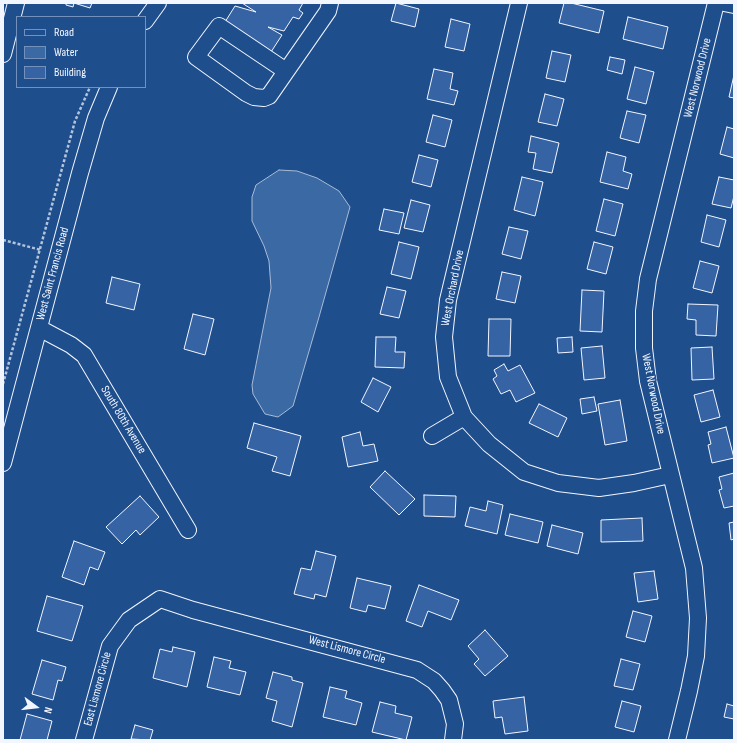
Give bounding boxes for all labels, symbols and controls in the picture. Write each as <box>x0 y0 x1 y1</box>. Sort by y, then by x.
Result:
legend <box>16 16 146 88</box>
text: Road <box>54 25 74 40</box>
street label: West Norwood Drive <box>681 37 715 119</box>
text: Water <box>54 45 78 60</box>
text: Building <box>54 65 86 80</box>
street label: West Saint Francis Road <box>34 226 72 322</box>
street label: West Orchard Drive <box>439 249 467 327</box>
street label: West Norwood Drive <box>638 353 668 435</box>
street label: South 80th Avenue <box>97 384 149 456</box>
street label: West Lismore Circle <box>307 633 387 667</box>
street label: East Lismore Circle <box>81 650 115 728</box>
north arrow <box>16 687 56 727</box>
text: N <box>41 706 55 715</box>

